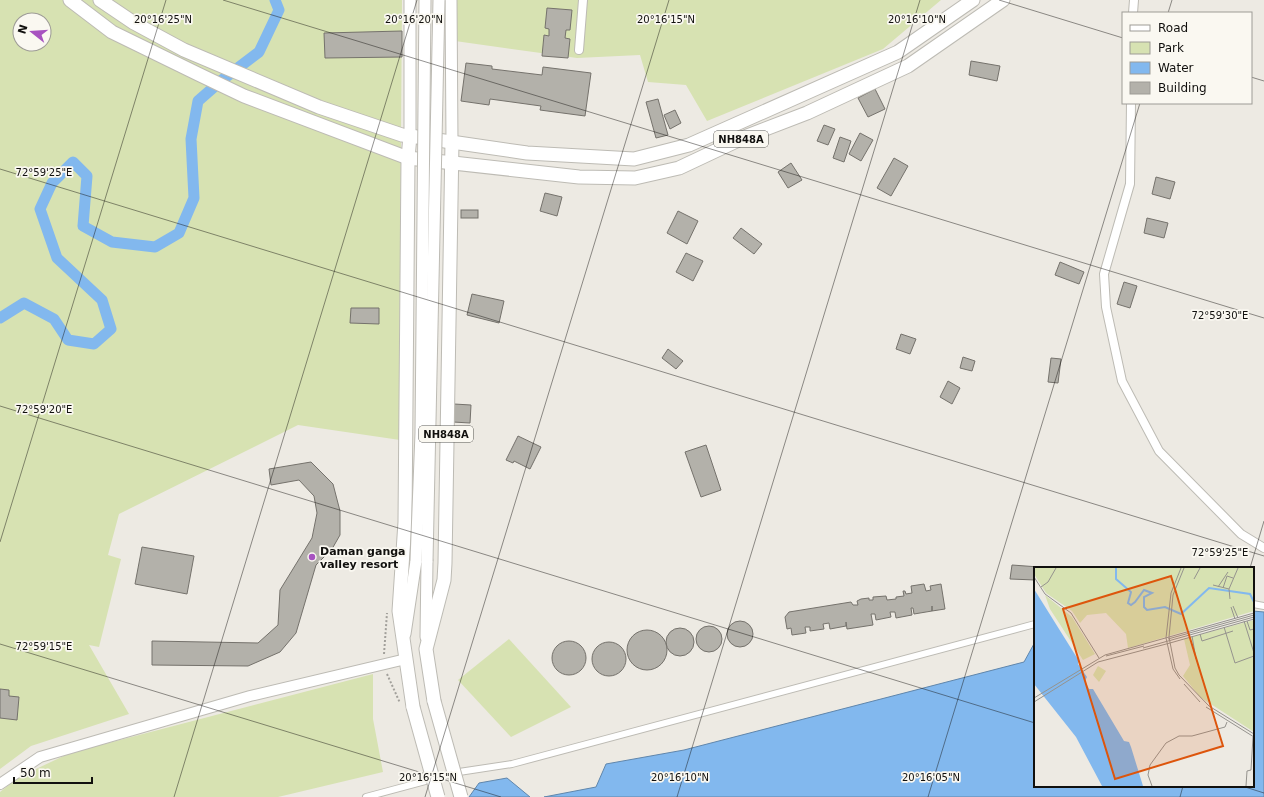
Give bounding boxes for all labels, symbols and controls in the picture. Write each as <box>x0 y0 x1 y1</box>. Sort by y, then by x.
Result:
north arrow <box>12 12 52 52</box>
legend <box>1122 12 1252 104</box>
text: 20°16'25"N <box>134 14 192 25</box>
text: 20°16'20"N <box>385 14 443 25</box>
text: 20°16'15"N <box>637 14 695 25</box>
text: 20°16'10"N <box>888 14 946 25</box>
text: Road <box>1158 21 1188 35</box>
text: N <box>15 23 30 36</box>
text: Park <box>1158 41 1184 55</box>
text: Water <box>1158 61 1194 75</box>
text: Building <box>1158 81 1207 95</box>
road number: NH848A <box>714 131 768 147</box>
text: 72°59'25"E <box>16 167 72 178</box>
text: 72°59'30"E <box>1192 310 1248 321</box>
text: 72°59'20"E <box>16 404 72 415</box>
road number: NH848A <box>419 426 473 442</box>
place label: Daman ganga valley resort <box>320 545 406 571</box>
text: 72°59'25"E <box>1192 547 1248 558</box>
marker: Daman ganga valley resort <box>307 552 317 562</box>
inset map <box>1034 567 1254 787</box>
text: 72°59'15"E <box>16 641 72 652</box>
scale bar <box>14 759 92 785</box>
text: 50 m <box>20 766 51 780</box>
text: 20°16'15"N <box>399 772 457 783</box>
text: 20°16'10"N <box>651 772 709 783</box>
text: 20°16'05"N <box>902 772 960 783</box>

